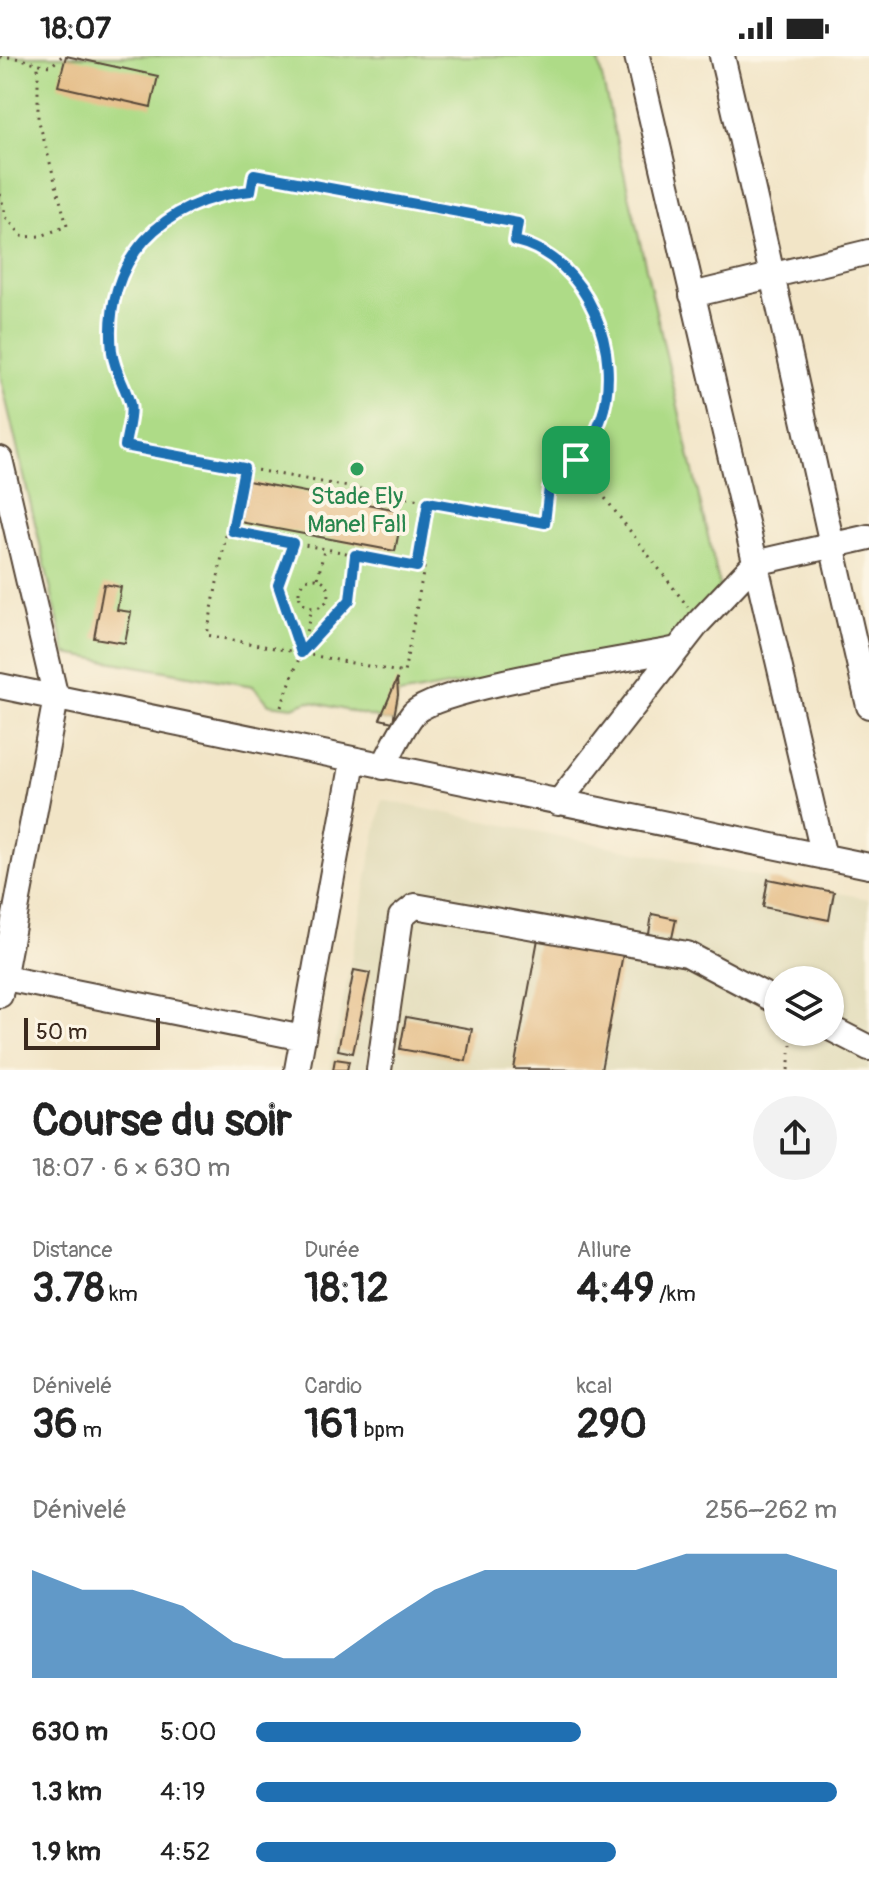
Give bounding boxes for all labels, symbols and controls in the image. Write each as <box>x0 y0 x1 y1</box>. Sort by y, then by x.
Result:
text: 18:07 <box>40 10 111 47</box>
pin <box>542 426 610 494</box>
icon: arrive <box>554 438 598 482</box>
marker: Stade Ely Manel Fall <box>348 460 366 478</box>
place label: Stade Ely Manel Fall <box>307 482 407 539</box>
map controls <box>764 966 844 1046</box>
button: layers <box>764 966 844 1046</box>
scale bar <box>24 1014 160 1050</box>
text: 50 m <box>36 1018 87 1046</box>
text: Course du soir <box>32 1094 292 1149</box>
button: share <box>753 1096 837 1180</box>
text: 18:07 · 6 × 630 m <box>32 1152 230 1184</box>
text: Distance <box>32 1236 112 1264</box>
text: Durée <box>304 1236 359 1264</box>
text: Allure <box>577 1236 631 1264</box>
text: 3.78 <box>32 1264 104 1313</box>
text: 18:12 <box>304 1264 389 1313</box>
text: 4:49 <box>577 1264 654 1313</box>
text: km <box>104 1280 138 1308</box>
text: /km <box>654 1280 696 1308</box>
text: Dénivelé <box>32 1372 112 1400</box>
text: Cardio <box>304 1372 362 1400</box>
text: kcal <box>577 1372 612 1400</box>
text: 36 <box>32 1400 78 1449</box>
text: 161 <box>304 1400 359 1449</box>
text: 290 <box>577 1400 647 1449</box>
text: m <box>78 1416 102 1444</box>
text: bpm <box>359 1416 404 1444</box>
text: Dénivelé <box>32 1494 127 1526</box>
text: 256–262 m <box>705 1494 837 1526</box>
text: 630 m <box>32 1716 108 1748</box>
text: 5:00 <box>160 1716 217 1748</box>
text: 1.3 km <box>32 1776 102 1808</box>
text: 4:19 <box>160 1776 206 1808</box>
text: 1.9 km <box>32 1836 101 1868</box>
text: 4:52 <box>160 1836 211 1868</box>

